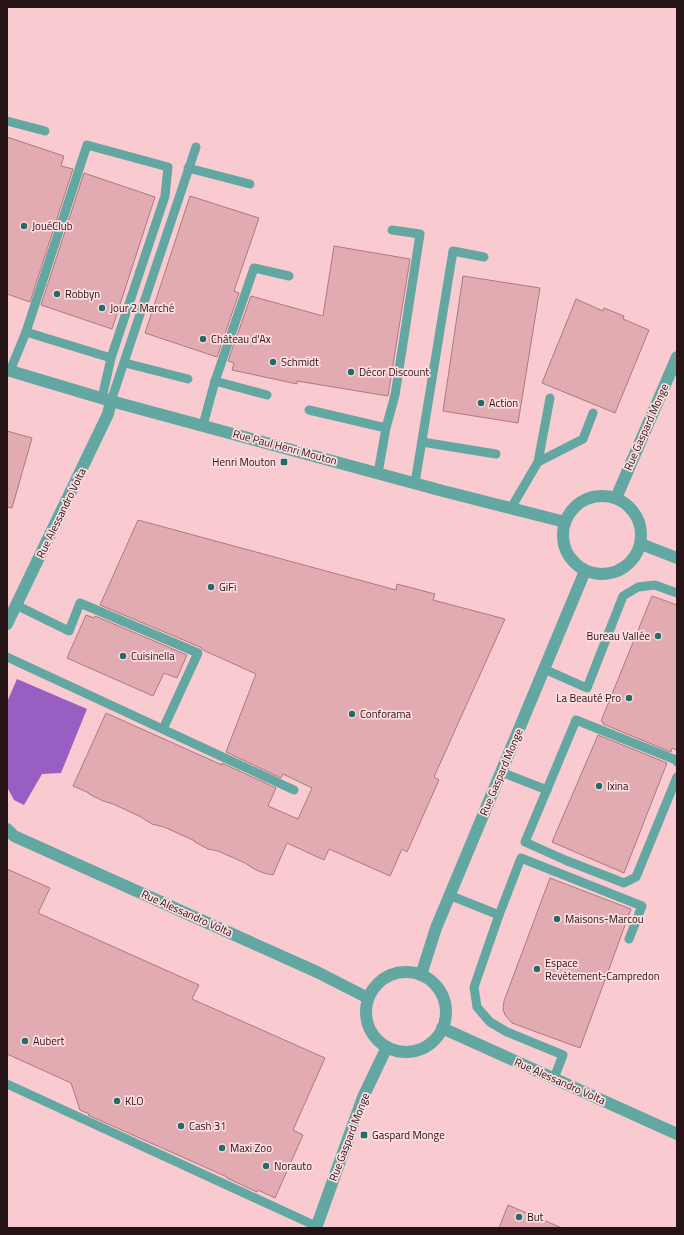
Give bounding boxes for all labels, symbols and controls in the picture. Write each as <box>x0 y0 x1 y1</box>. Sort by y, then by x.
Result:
place label: JouéClub <box>32 218 73 234</box>
marker: JouéClub <box>19 221 29 231</box>
place label: Robbyn <box>65 286 100 302</box>
marker: Robbyn <box>52 289 62 299</box>
place label: Jour 2 Marché <box>110 300 175 316</box>
marker: Jour 2 Marché <box>97 303 107 313</box>
place label: Château d'Ax <box>211 331 271 347</box>
marker: Château d'Ax <box>198 334 208 344</box>
place label: Schmidt <box>281 354 319 370</box>
marker: Schmidt <box>268 357 278 367</box>
place label: Décor Discount <box>359 364 429 380</box>
marker: Décor Discount <box>346 367 356 377</box>
street label: Rue Gaspard Monge <box>620 381 672 473</box>
place label: Action <box>489 395 518 411</box>
marker: Action <box>476 398 486 408</box>
street label: Rue Paul Henri Mouton <box>232 427 338 467</box>
place label: Henri Mouton <box>212 455 276 469</box>
marker: Henri Mouton <box>279 457 289 467</box>
street label: Rue Alessandro Volta <box>32 465 90 561</box>
place label: GiFi <box>219 579 236 595</box>
marker: GiFi <box>206 582 216 592</box>
place label: Bureau Vallée <box>587 628 650 644</box>
marker: Bureau Vallée <box>653 631 663 641</box>
place label: Cuisinella <box>131 648 175 664</box>
marker: Cuisinella <box>118 651 128 661</box>
place label: La Beauté Pro <box>556 690 621 706</box>
marker: La Beauté Pro <box>624 693 634 703</box>
place label: Conforama <box>360 706 411 722</box>
marker: Conforama <box>347 709 357 719</box>
street label: Rue Gaspard Monge <box>475 726 527 818</box>
place label: Ixina <box>607 778 629 794</box>
marker: Ixina <box>594 781 604 791</box>
street label: Rue Alessandro Volta <box>139 886 236 941</box>
place label: Maisons-Marcou <box>565 911 644 927</box>
marker: Maisons-Marcou <box>552 914 562 924</box>
place label: Espace Revètement-Campredon <box>545 955 660 984</box>
marker: Espace Revètement-Campredon <box>532 964 542 974</box>
place label: Aubert <box>33 1033 65 1049</box>
marker: Aubert <box>20 1036 30 1046</box>
street label: Rue Alessandro Volta <box>512 1054 609 1109</box>
street label: Rue Gaspard Monge <box>325 1090 373 1183</box>
place label: KLO <box>125 1093 144 1109</box>
marker: KLO <box>112 1096 122 1106</box>
place label: Cash 31 <box>189 1118 226 1134</box>
marker: Cash 31 <box>176 1121 186 1131</box>
place label: Gaspard Monge <box>372 1127 445 1143</box>
marker: Gaspard Monge <box>359 1130 369 1140</box>
place label: Maxi Zoo <box>230 1140 272 1156</box>
marker: Maxi Zoo <box>217 1143 227 1153</box>
place label: Norauto <box>274 1158 312 1174</box>
marker: Norauto <box>261 1161 271 1171</box>
place label: But <box>527 1209 544 1225</box>
marker: But <box>514 1212 524 1222</box>

